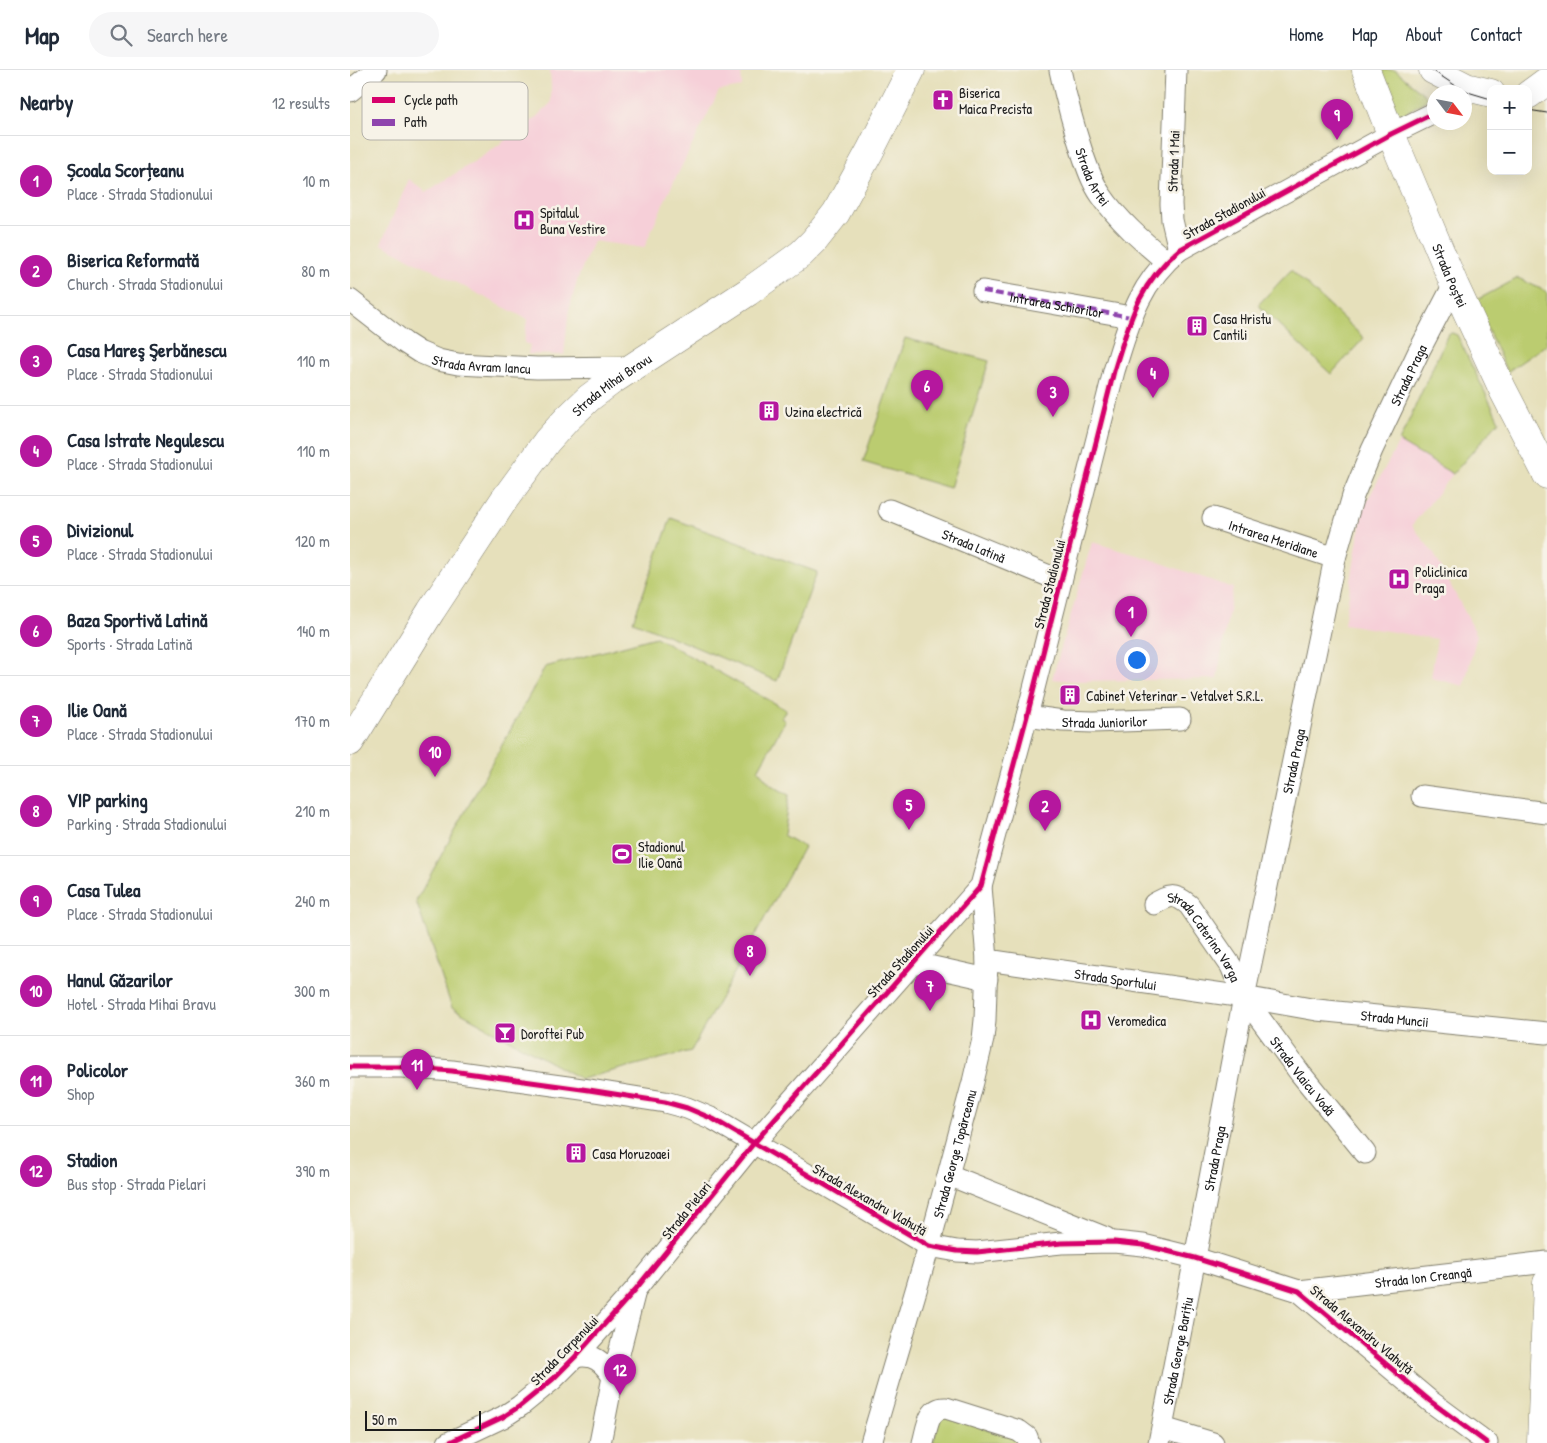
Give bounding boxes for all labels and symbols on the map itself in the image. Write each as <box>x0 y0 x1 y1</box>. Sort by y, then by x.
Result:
legend <box>362 82 528 140</box>
place label: Biserica Maica Precista <box>959 83 1033 118</box>
north arrow <box>1427 85 1472 130</box>
church icon: Biserica Maica Precista <box>931 88 955 112</box>
text: Cycle path <box>404 90 458 110</box>
pin: 9 <box>1321 99 1353 140</box>
text: Path <box>404 112 427 131</box>
street label: Strada 1 Mai <box>1162 130 1184 192</box>
street label: Strada Artei <box>1072 145 1115 210</box>
street label: Strada Stadionului <box>1179 182 1269 244</box>
place label: Spitalul Buna Vestire <box>540 203 606 238</box>
hospital icon: Spitalul Buna Vestire <box>512 208 536 232</box>
street label: Strada Poștei <box>1428 240 1473 310</box>
street label: Intrarea Schiorilor <box>1008 286 1106 322</box>
place label: Casa Hristu Cantili <box>1213 309 1272 344</box>
building icon: Casa Hristu Cantili <box>1185 314 1209 338</box>
street label: Strada Praga <box>1385 340 1431 409</box>
street label: Strada Mihai Bravu <box>567 348 655 420</box>
street label: Strada Avram Iancu <box>429 349 532 377</box>
pin: 4 <box>1137 357 1169 398</box>
pin: 6 <box>911 370 943 411</box>
pin: 3 <box>1037 376 1069 417</box>
building icon: Uzina electrică <box>757 399 781 423</box>
place label: Uzina electrică <box>785 402 862 421</box>
street label: Intrarea Meridiane <box>1226 514 1322 562</box>
street label: Strada Latină <box>940 524 1009 567</box>
street label: Strada Stadionului <box>1029 537 1069 631</box>
place label: Policlinica Praga <box>1415 562 1467 598</box>
hospital icon: Policlinica Praga <box>1387 567 1411 591</box>
pin: 1 <box>1115 596 1147 637</box>
your location <box>1124 647 1150 673</box>
building icon: Cabinet Veterinar - Vetalvet S.R.L. <box>1058 683 1082 707</box>
place label: Cabinet Veterinar - Vetalvet S.R.L. <box>1086 686 1263 705</box>
street label: Strada Juniorilor <box>1062 711 1148 732</box>
street label: Strada Praga <box>1277 726 1309 795</box>
pin: 10 <box>419 736 451 777</box>
pin: 5 <box>893 789 925 830</box>
pin: 2 <box>1029 790 1061 831</box>
place label: Stadionul Ilie Oană <box>638 837 685 872</box>
sports icon: Stadionul Ilie Oană <box>610 842 634 866</box>
street label: Strada Caterina Varga <box>1166 887 1246 985</box>
street label: Strada Stadionului <box>862 921 938 1001</box>
pin: 8 <box>734 935 766 976</box>
street label: Strada Sportului <box>1073 963 1158 994</box>
pin: 7 <box>914 970 946 1011</box>
street label: Strada Muncii <box>1360 1005 1430 1031</box>
hospital icon: Veromedica <box>1079 1008 1103 1032</box>
place label: Veromedica <box>1107 1011 1167 1030</box>
bar icon: Doroftei Pub <box>493 1021 517 1045</box>
place label: Doroftei Pub <box>521 1024 584 1043</box>
street label: Strada Vlaicu Vodă <box>1266 1032 1340 1119</box>
pin: 11 <box>401 1049 433 1090</box>
street label: Strada George Topârceanu <box>927 1087 980 1220</box>
street label: Strada Praga <box>1198 1124 1229 1192</box>
building icon: Casa Moruzoaei <box>564 1141 588 1165</box>
place label: Casa Moruzoaei <box>592 1144 670 1163</box>
street label: Strada Alexandru Vlahuță <box>809 1159 931 1240</box>
street label: Strada Pielari <box>657 1177 715 1243</box>
street label: Strada Ion Creangă <box>1374 1261 1473 1292</box>
street label: Strada Alexandru Vlahuță <box>1306 1280 1418 1378</box>
street label: Strada George Barițiu <box>1157 1295 1197 1406</box>
street label: Strada Carpenului <box>526 1311 603 1390</box>
pin: 12 <box>604 1354 636 1395</box>
scale bar <box>365 1408 481 1431</box>

